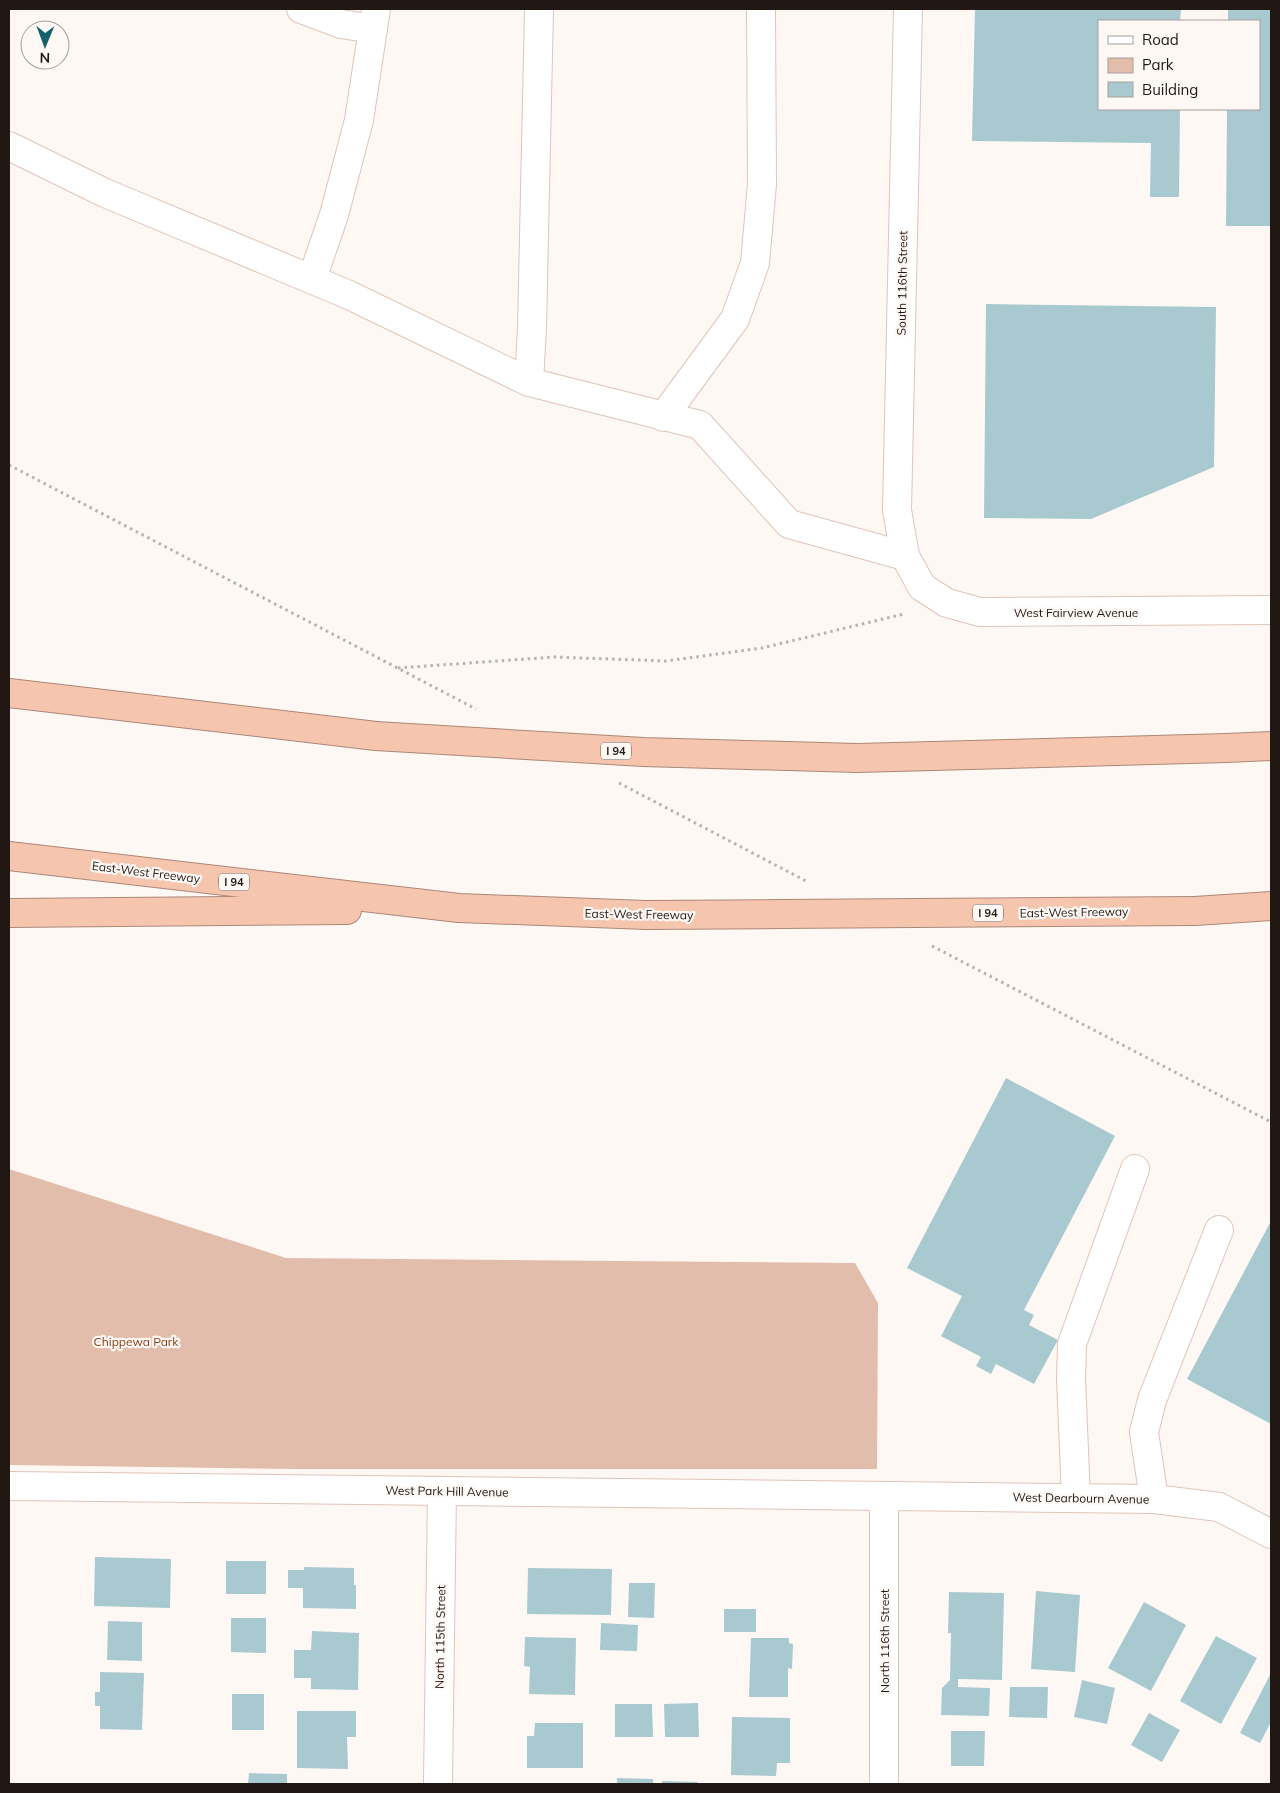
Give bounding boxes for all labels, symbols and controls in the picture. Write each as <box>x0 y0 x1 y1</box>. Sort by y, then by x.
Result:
north arrow <box>20 20 70 70</box>
legend <box>1098 20 1260 110</box>
text: Road <box>1142 30 1179 49</box>
text: N <box>39 49 50 67</box>
text: Park <box>1142 55 1174 74</box>
text: Building <box>1142 80 1198 99</box>
street label: South 116th Street <box>894 230 910 336</box>
street label: West Fairview Avenue <box>1014 605 1138 620</box>
road number: I 94 <box>601 742 631 759</box>
street label: East-West Freeway <box>91 858 202 886</box>
road number: I 94 <box>219 874 249 890</box>
road number: I 94 <box>973 904 1003 921</box>
street label: East-West Freeway <box>1019 904 1129 920</box>
street label: East-West Freeway <box>584 906 694 922</box>
park label: Chippewa Park <box>94 1334 179 1349</box>
street label: West Park Hill Avenue <box>385 1482 509 1500</box>
street label: West Dearbourn Avenue <box>1013 1489 1149 1507</box>
street label: North 115th Street <box>432 1585 448 1689</box>
street label: North 116th Street <box>877 1589 892 1693</box>

